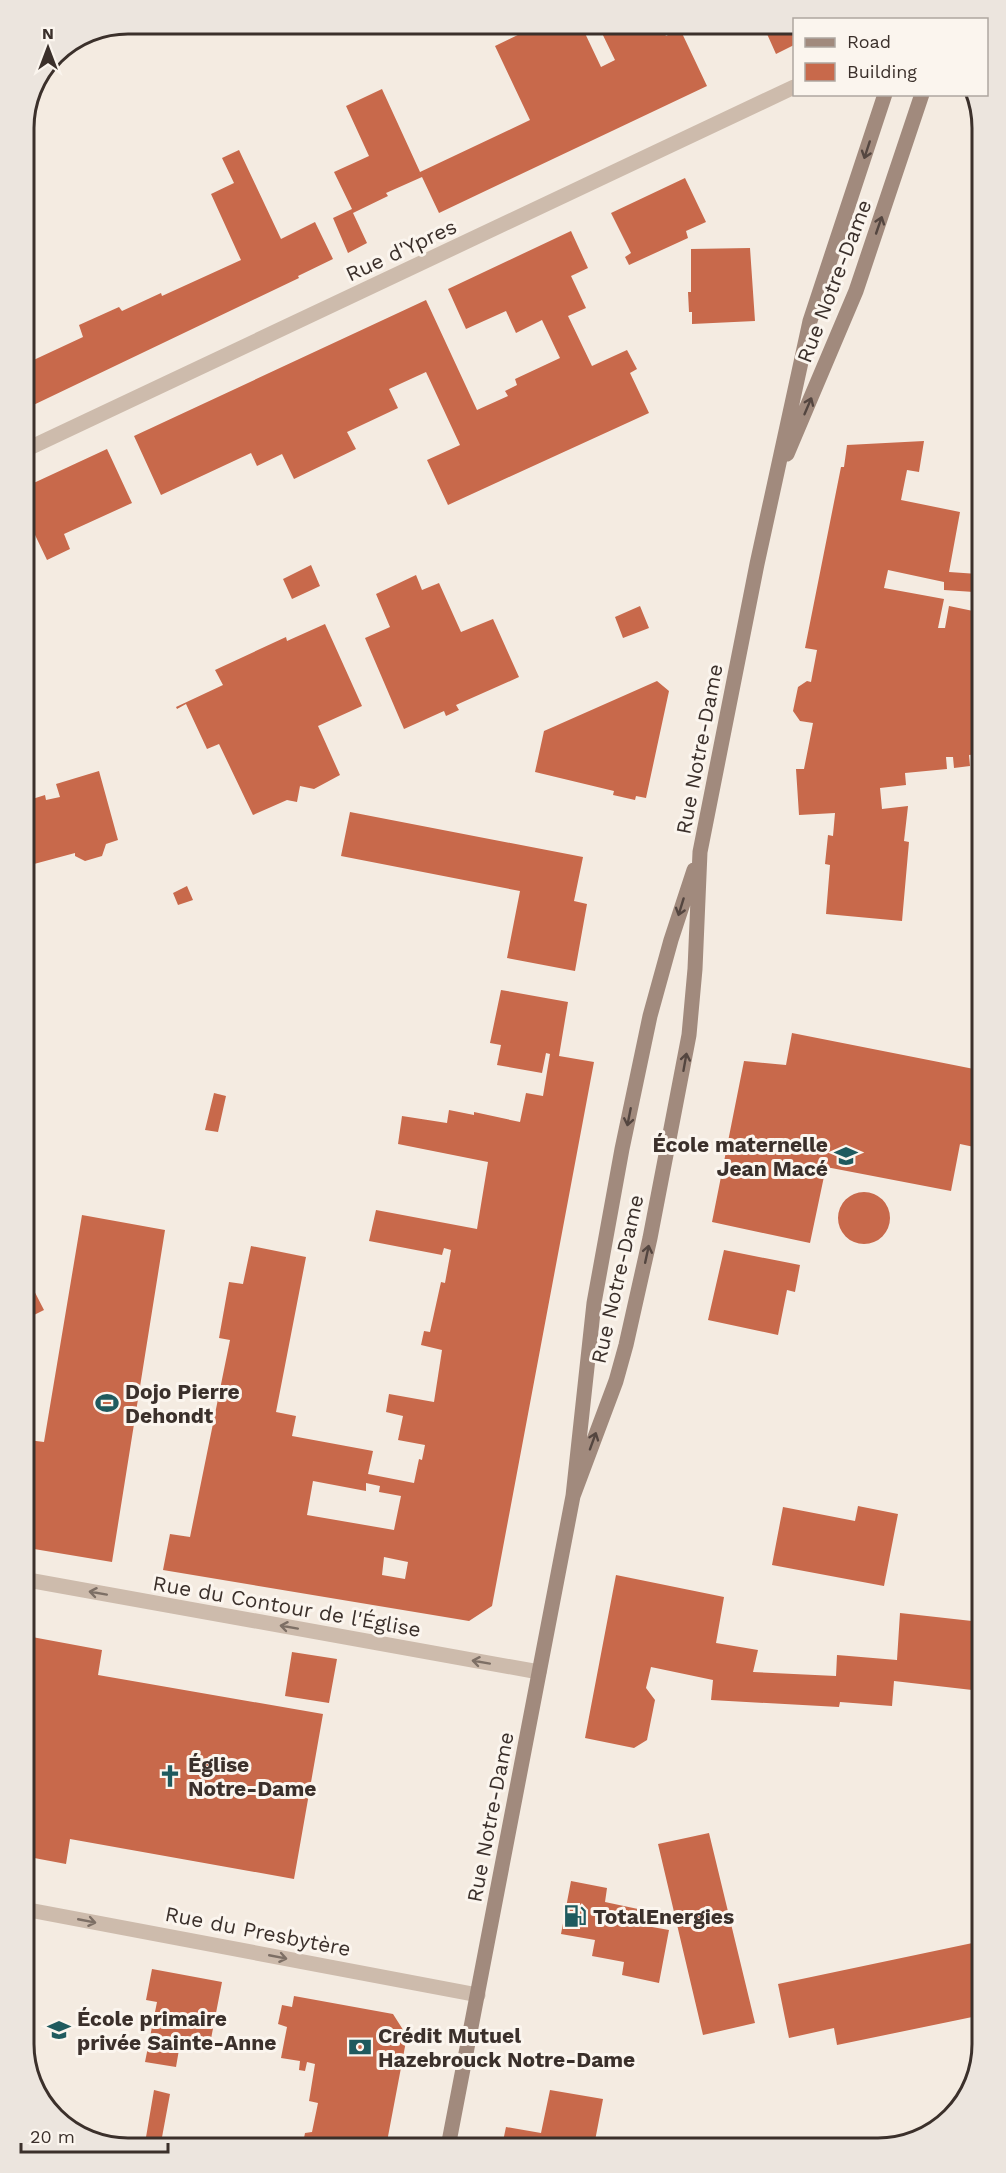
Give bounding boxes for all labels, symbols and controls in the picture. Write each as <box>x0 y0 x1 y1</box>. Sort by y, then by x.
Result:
north arrow <box>18 18 78 78</box>
legend <box>793 18 988 96</box>
text: N <box>42 24 54 43</box>
text: Road <box>847 31 891 52</box>
text: Building <box>847 61 917 82</box>
one-way arrow <box>861 140 872 159</box>
street label: Rue Notre-Dame <box>791 196 877 366</box>
street label: Rue d'Ypres <box>342 213 460 287</box>
one-way arrow <box>875 216 886 234</box>
one-way arrow <box>803 397 814 415</box>
street label: Rue Notre-Dame <box>670 662 728 836</box>
one-way arrow <box>675 898 686 917</box>
one-way arrow <box>679 1053 690 1073</box>
one-way arrow <box>623 1107 634 1126</box>
place label: École maternelle Jean Macé <box>652 1132 828 1181</box>
school or university icon: École maternelle Jean Macé <box>833 1143 859 1169</box>
street label: Rue Notre-Dame <box>585 1192 649 1366</box>
one-way arrow <box>641 1244 653 1263</box>
place label: Dojo Pierre Dehondt <box>125 1379 240 1428</box>
sports icon: Dojo Pierre Dehondt <box>94 1390 120 1416</box>
one-way arrow <box>589 1432 600 1451</box>
street label: Rue du Contour de l'Église <box>151 1570 423 1642</box>
one-way arrow <box>88 1587 108 1598</box>
one-way arrow <box>280 1621 300 1632</box>
one-way arrow <box>472 1657 492 1668</box>
street label: Rue Notre-Dame <box>461 1730 519 1904</box>
place label: Église Notre-Dame <box>188 1752 316 1801</box>
church icon: Église Notre-Dame <box>157 1763 183 1789</box>
street label: Rue du Presbytère <box>163 1901 353 1961</box>
fuel station icon: TotalEnergies <box>562 1903 588 1929</box>
place label: TotalEnergies <box>593 1904 734 1929</box>
one-way arrow <box>76 1915 96 1926</box>
one-way arrow <box>268 1952 288 1963</box>
place label: École primaire privée Sainte-Anne <box>77 2006 276 2055</box>
school or university icon: École primaire privée Sainte-Anne <box>46 2017 72 2043</box>
place label: Crédit Mutuel Hazebrouck Notre-Dame <box>378 2023 635 2072</box>
bank icon: Crédit Mutuel Hazebrouck Notre-Dame <box>347 2034 373 2060</box>
scale bar <box>21 2116 168 2154</box>
text: 20 m <box>30 2126 75 2147</box>

